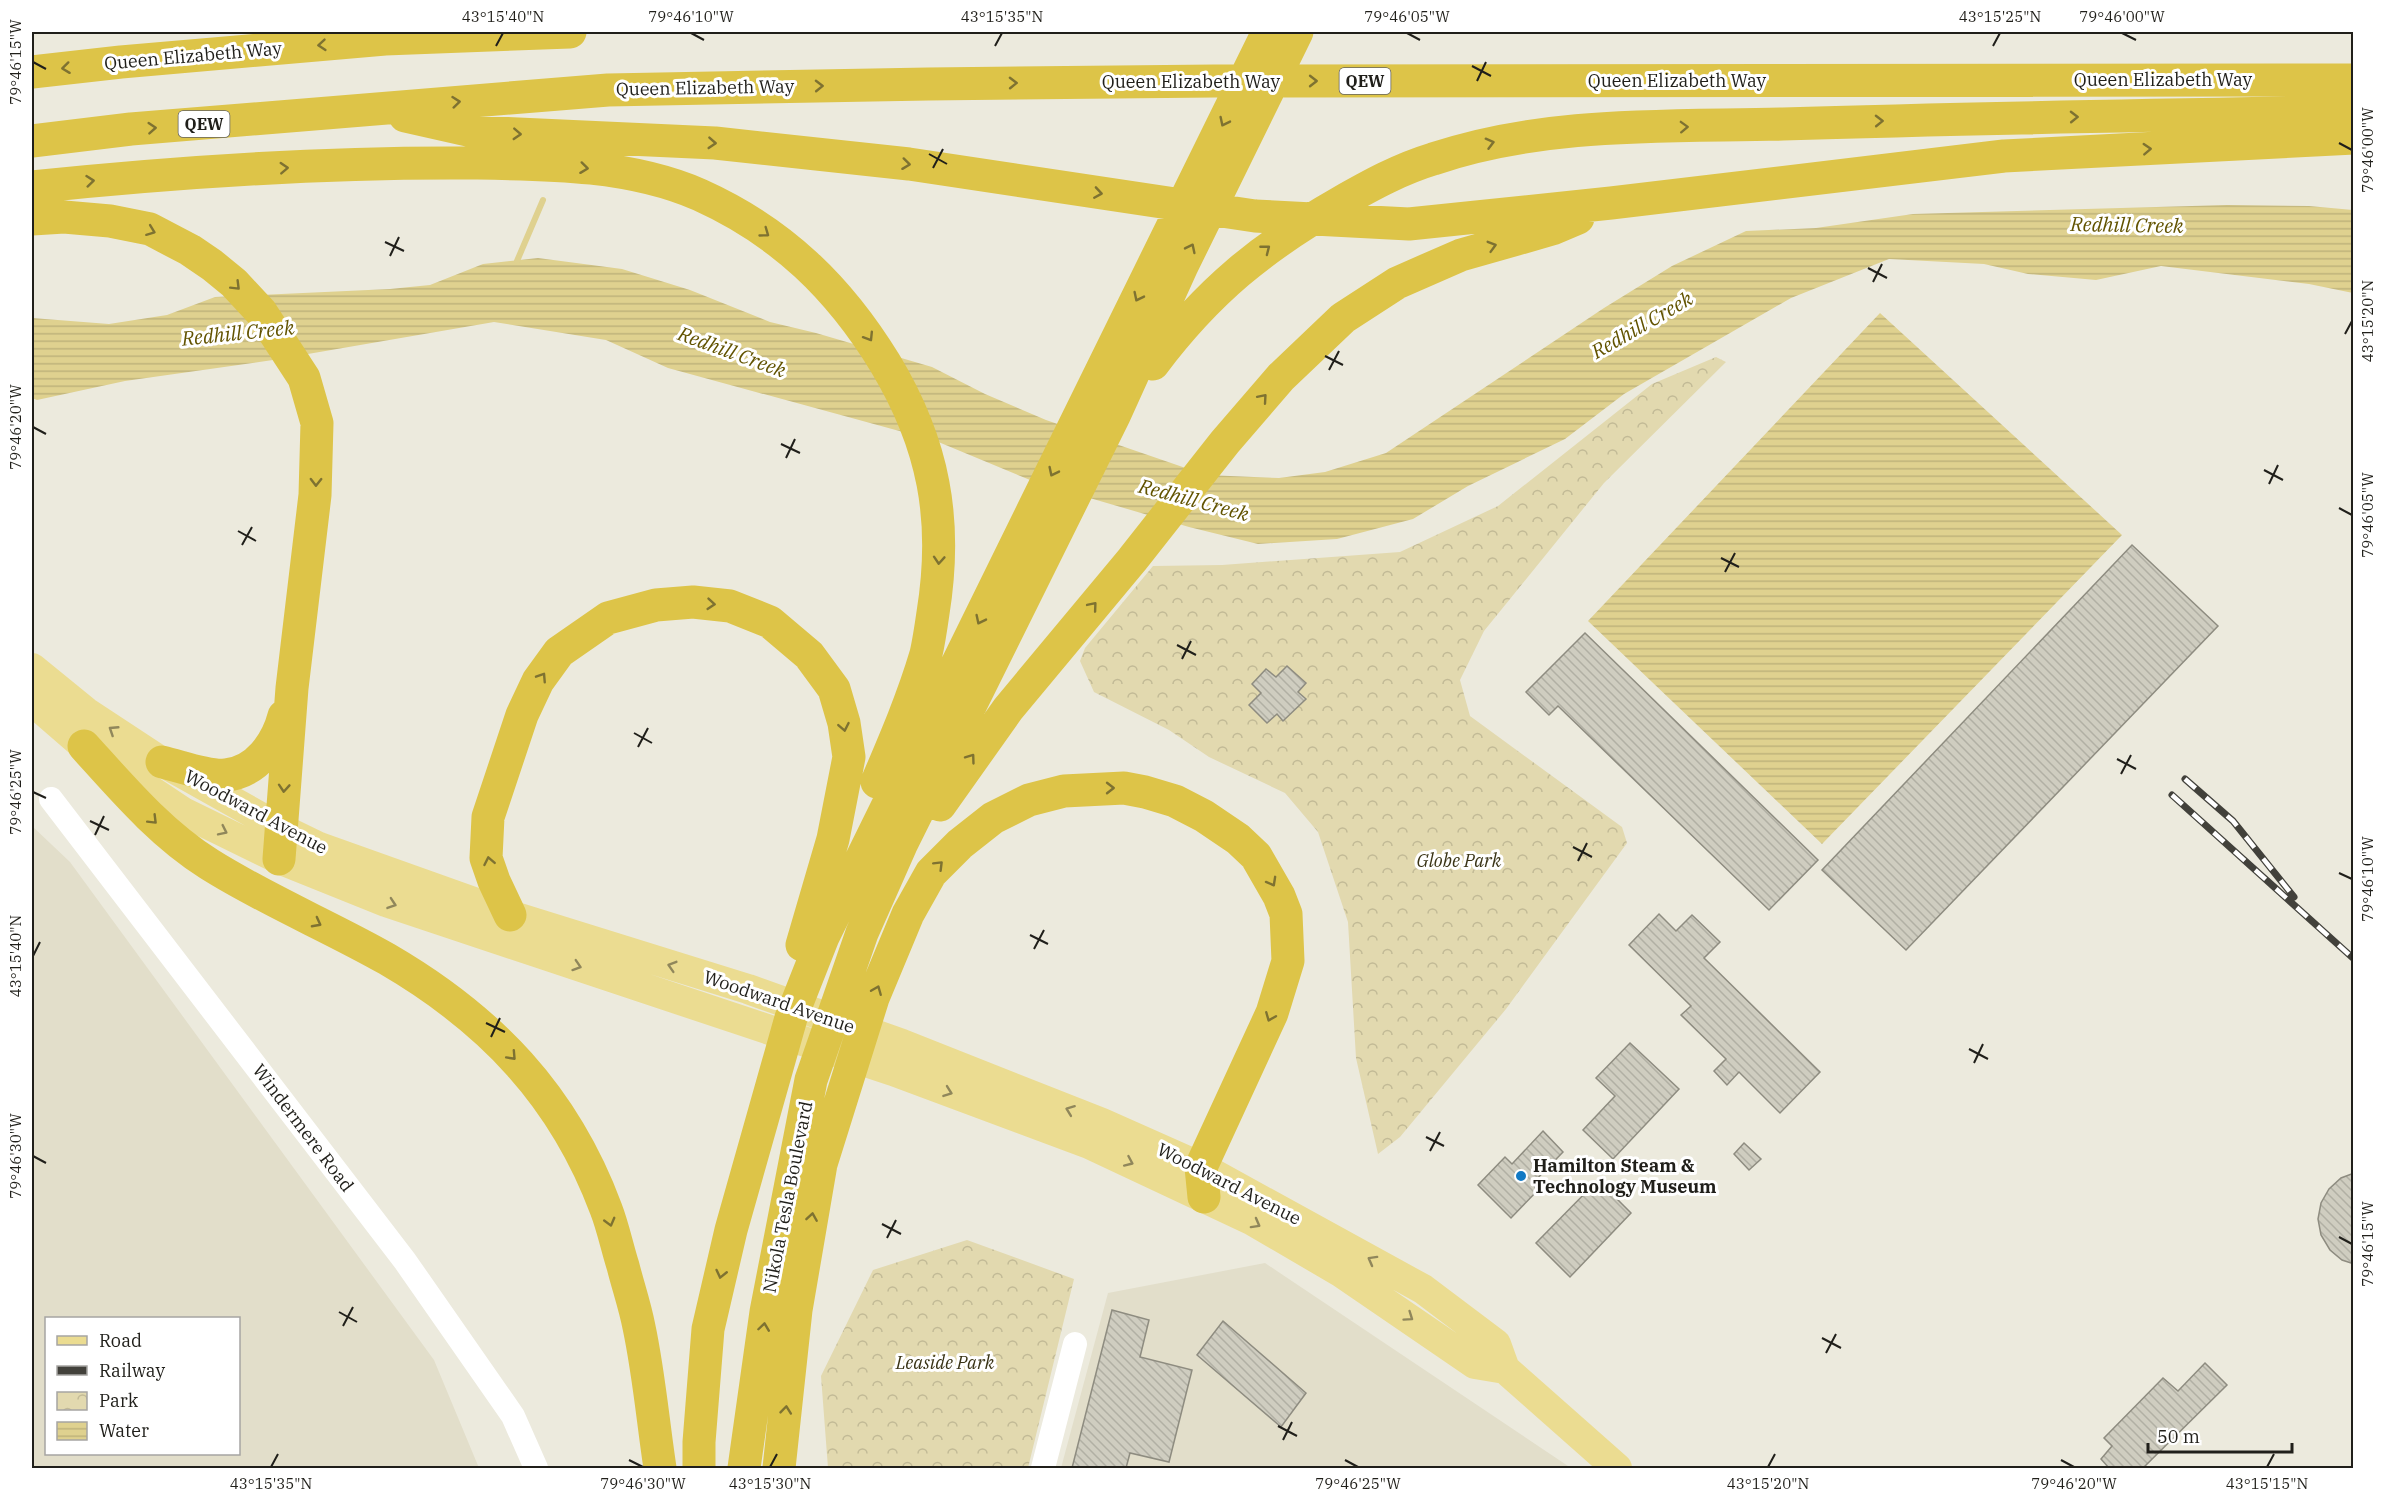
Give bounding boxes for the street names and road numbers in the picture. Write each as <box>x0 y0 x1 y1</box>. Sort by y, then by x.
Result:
street label: Queen Elizabeth Way <box>103 36 283 75</box>
road number: QEW <box>1340 68 1390 94</box>
street label: Queen Elizabeth Way <box>2074 68 2253 91</box>
street label: Queen Elizabeth Way <box>1588 69 1767 92</box>
street label: Queen Elizabeth Way <box>1102 70 1281 93</box>
street label: Queen Elizabeth Way <box>616 74 795 101</box>
road number: QEW <box>178 111 230 137</box>
street label: Woodward Avenue <box>181 764 332 859</box>
street label: Woodward Avenue <box>701 965 858 1038</box>
street label: Windermere Road <box>248 1059 359 1196</box>
street label: Nikola Tesla Boulevard <box>758 1099 817 1295</box>
street label: Woodward Avenue <box>1153 1137 1305 1230</box>

